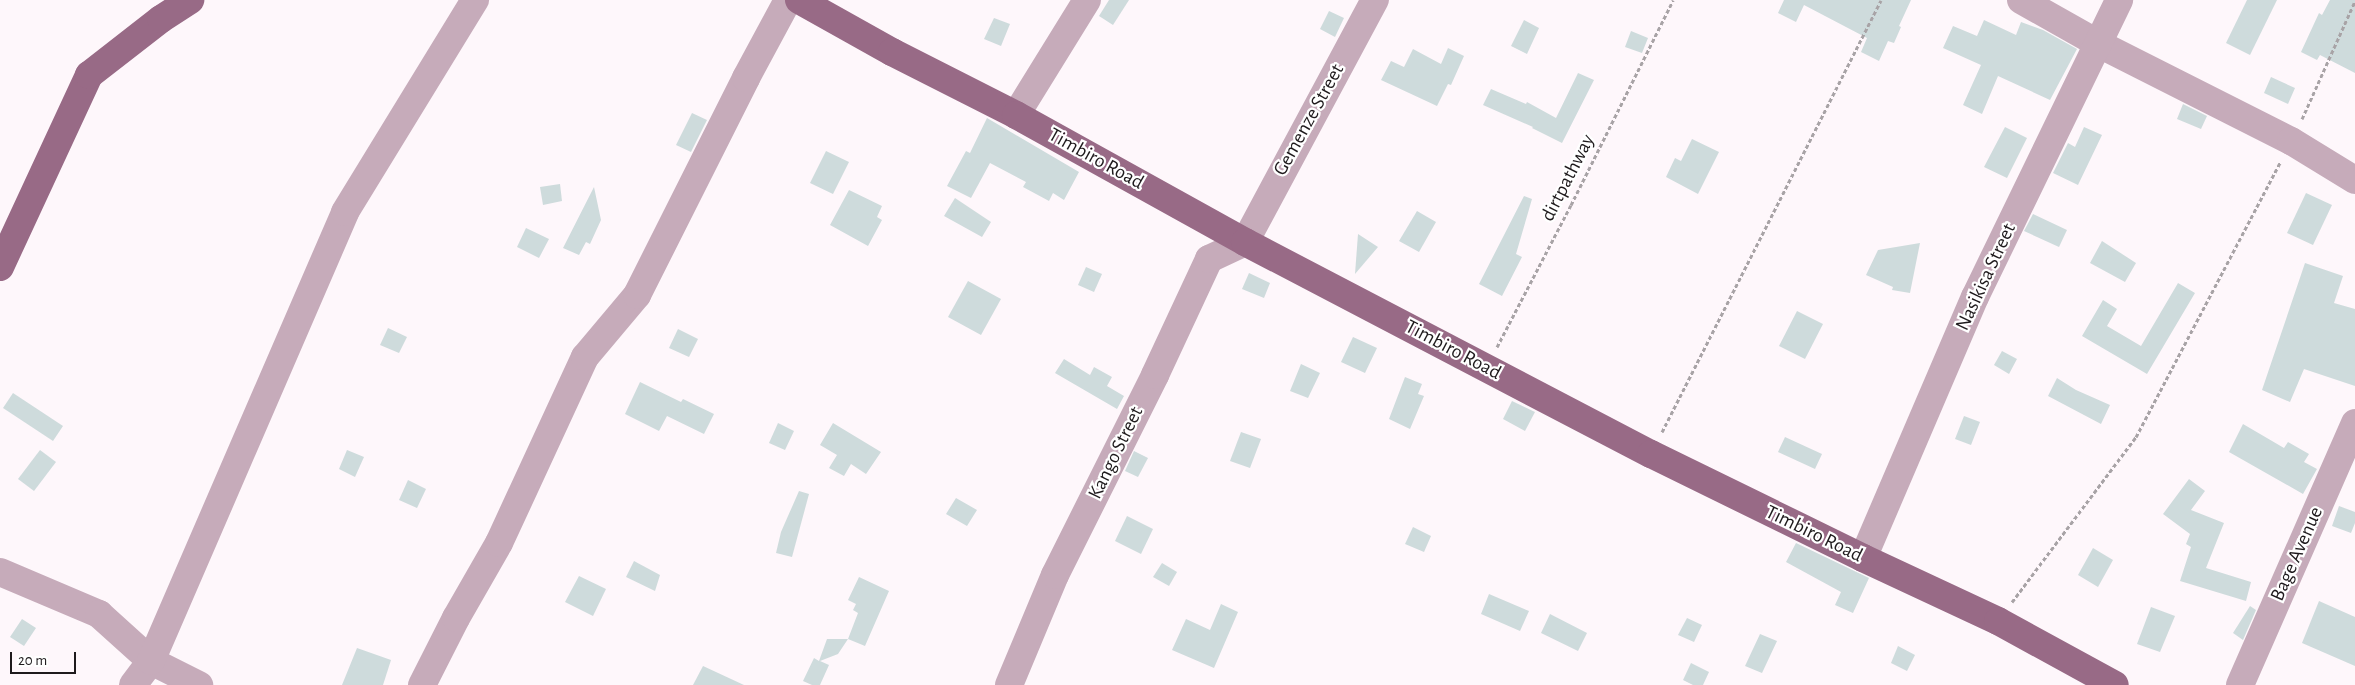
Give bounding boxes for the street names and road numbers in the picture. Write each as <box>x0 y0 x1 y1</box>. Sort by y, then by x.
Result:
street label: Gemenze Street <box>1268 60 1350 180</box>
street label: Timbiro Road <box>1044 123 1148 195</box>
street label: dirtpathway <box>1536 130 1600 226</box>
street label: Nasikisa Street <box>1951 219 2021 335</box>
street label: Timbiro Road <box>1401 315 1505 385</box>
street label: Kango Street <box>1083 403 1149 503</box>
street label: Timbiro Road <box>1762 500 1866 568</box>
street label: Bage Avenue <box>2266 503 2328 605</box>

